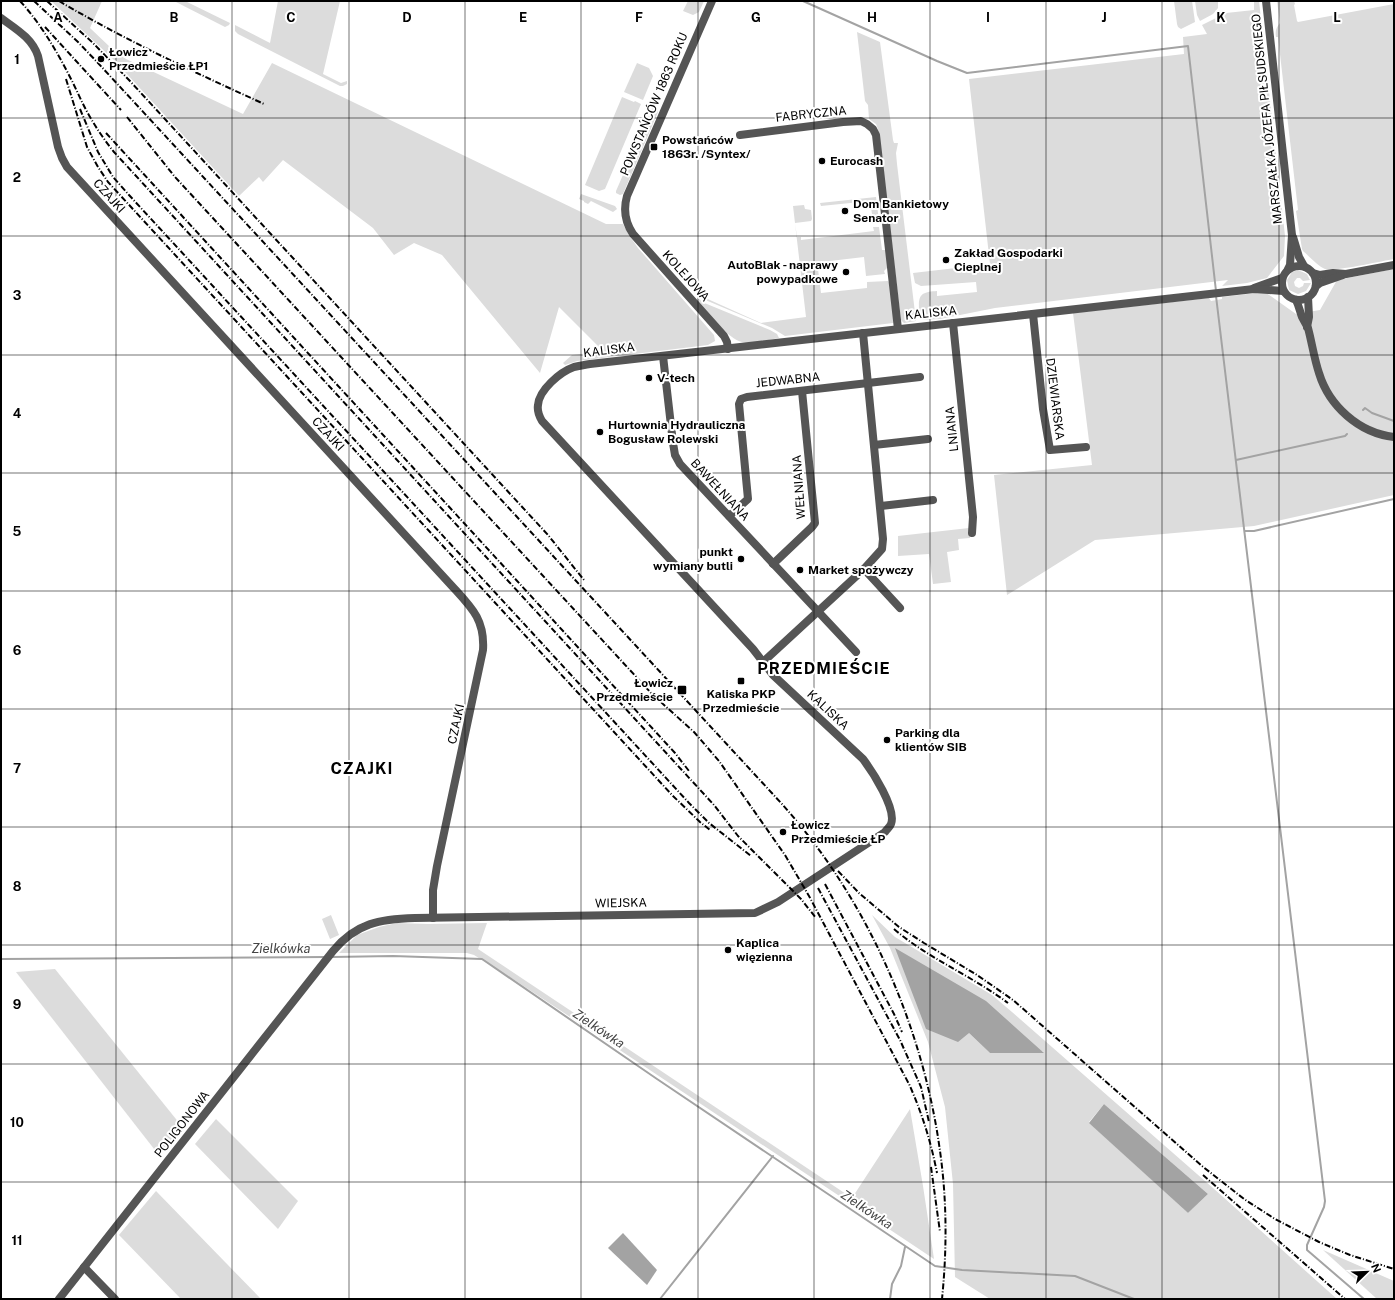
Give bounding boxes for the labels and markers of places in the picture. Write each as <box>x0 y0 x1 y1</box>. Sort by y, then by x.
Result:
place label: Łowicz Przedmieście ŁP1 <box>109 45 208 73</box>
marker: Łowicz Przedmieście ŁP1 <box>96 54 106 64</box>
place label: Powstańców 1863r. /Syntex/ <box>662 133 751 161</box>
marker: Powstańców 1863r. /Syntex/ <box>649 142 659 152</box>
place label: Eurocash <box>830 154 883 168</box>
marker: Eurocash <box>817 156 827 166</box>
place label: Dom Bankietowy Senator <box>853 197 949 225</box>
marker: Dom Bankietowy Senator <box>840 206 850 216</box>
place label: Zakład Gospodarki Cieplnej <box>954 246 1063 274</box>
marker: Zakład Gospodarki Cieplnej <box>941 255 951 265</box>
place label: AutoBlak - naprawy powypadkowe <box>727 258 838 286</box>
marker: AutoBlak - naprawy powypadkowe <box>841 267 851 277</box>
place label: V-tech <box>657 371 695 385</box>
marker: V-tech <box>644 373 654 383</box>
place label: Hurtownia Hydrauliczna Bogusław Rolewski <box>608 418 746 446</box>
marker: Hurtownia Hydrauliczna Bogusław Rolewski <box>595 427 605 437</box>
place label: punkt wymiany butli <box>653 545 733 573</box>
marker: punkt wymiany butli <box>736 554 746 564</box>
place label: Market spożywczy <box>808 563 914 577</box>
marker: Market spożywczy <box>795 565 805 575</box>
place label: Łowicz Przedmieście <box>596 676 673 704</box>
marker: Kaliska PKP Przedmieście <box>736 676 746 686</box>
marker: Łowicz Przedmieście <box>676 684 688 696</box>
place label: Kaliska PKP Przedmieście <box>703 687 779 715</box>
place label: Parking dla klientów SIB <box>895 726 967 754</box>
marker: Parking dla klientów SIB <box>882 735 892 745</box>
place label: Łowicz Przedmieście ŁP <box>791 818 886 846</box>
marker: Łowicz Przedmieście ŁP <box>778 827 788 837</box>
place label: Kaplica więzienna <box>736 936 793 964</box>
marker: Kaplica więzienna <box>723 945 733 955</box>

